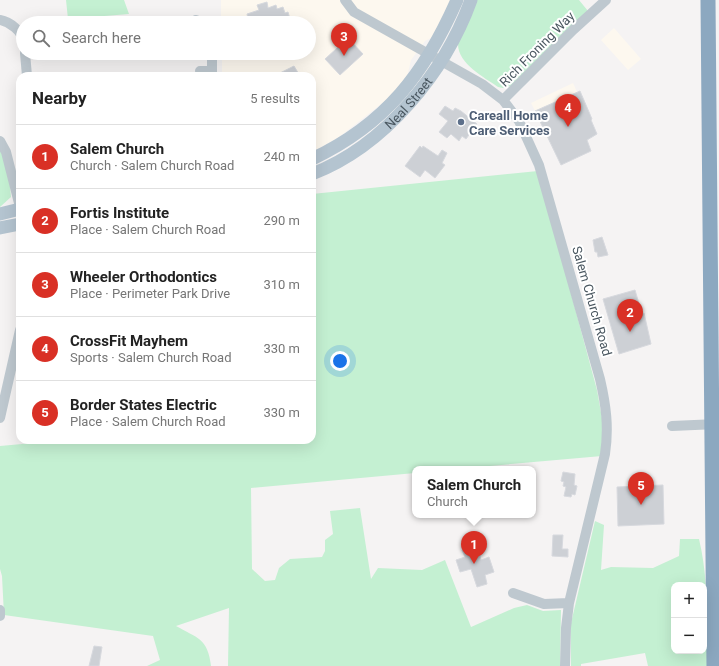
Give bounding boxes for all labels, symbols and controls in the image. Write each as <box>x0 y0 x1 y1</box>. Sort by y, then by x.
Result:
street label: Rich Froning Way <box>496 8 578 90</box>
search box <box>16 16 316 60</box>
pin: 3 <box>331 23 357 56</box>
icon: search <box>30 27 52 49</box>
text: Search here <box>62 29 141 47</box>
street label: Neal Street <box>381 74 435 132</box>
text: Nearby <box>32 88 87 108</box>
text: 5 results <box>250 91 300 106</box>
pin: 4 <box>555 94 581 127</box>
place label: Careall Home Care Services <box>469 108 550 138</box>
marker: Careall Home Care Services <box>456 117 466 127</box>
text: Salem Church <box>70 140 164 158</box>
text: 1 <box>41 149 49 164</box>
text: 240 m <box>263 149 300 164</box>
text: Church · Salem Church Road <box>70 158 234 173</box>
text: Fortis Institute <box>70 204 169 222</box>
text: 2 <box>41 213 49 228</box>
text: 290 m <box>263 213 300 228</box>
text: Place · Salem Church Road <box>70 222 226 237</box>
street label: Salem Church Road <box>569 244 615 358</box>
text: Wheeler Orthodontics <box>70 268 217 286</box>
text: 3 <box>41 277 49 292</box>
text: 310 m <box>263 277 300 292</box>
text: Place · Perimeter Park Drive <box>70 286 230 301</box>
pin: 2 <box>617 299 643 332</box>
text: CrossFit Mayhem <box>70 332 188 350</box>
text: 4 <box>41 341 49 356</box>
text: 330 m <box>263 341 300 356</box>
text: Sports · Salem Church Road <box>70 350 232 365</box>
your location <box>330 351 350 371</box>
text: Border States Electric <box>70 396 217 414</box>
text: 5 <box>41 405 49 420</box>
text: 330 m <box>263 405 300 420</box>
text: Place · Salem Church Road <box>70 414 226 429</box>
popup <box>412 466 536 518</box>
pin: 5 <box>628 472 654 505</box>
text: Salem Church <box>427 476 521 494</box>
text: Church <box>427 494 468 509</box>
pin: 1 <box>461 531 487 564</box>
map controls <box>671 582 707 654</box>
button: + <box>671 582 707 618</box>
button: − <box>671 618 707 654</box>

